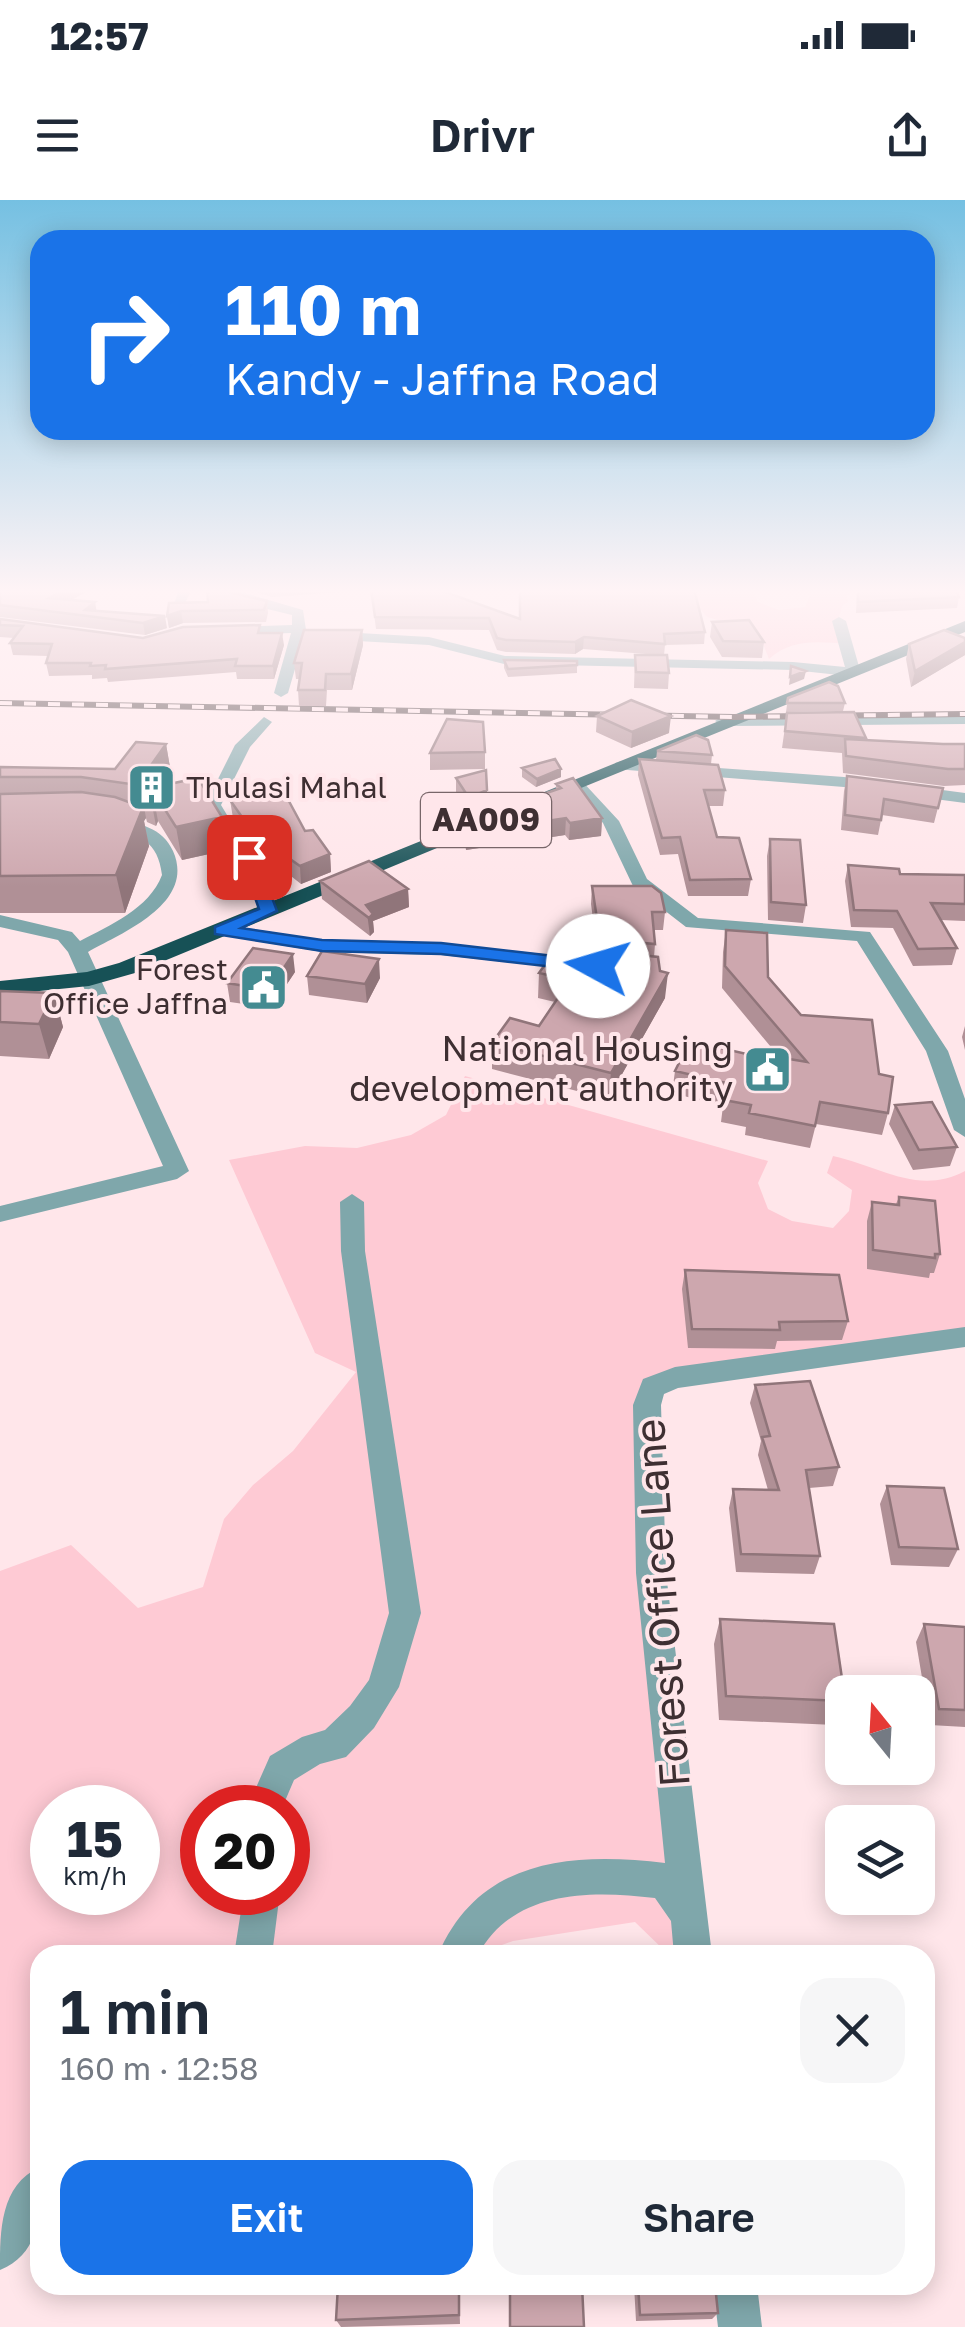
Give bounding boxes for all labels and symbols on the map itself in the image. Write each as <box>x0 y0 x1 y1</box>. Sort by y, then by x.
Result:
building icon: Thulasi Mahal <box>125 762 177 814</box>
place label: Thulasi Mahal <box>186 769 387 805</box>
road number: AA009 <box>421 793 551 847</box>
pin <box>207 815 292 900</box>
position arrow <box>546 914 650 1018</box>
place label: Forest Office Jaffna <box>43 951 228 1021</box>
public building icon: Forest Office Jaffna <box>237 961 289 1013</box>
place label: National Housing development authority <box>349 1027 733 1109</box>
public building icon: National Housing development authority <box>742 1043 794 1095</box>
street label: Forest Office Lane <box>623 1417 699 1789</box>
north arrow <box>825 1675 935 1785</box>
speed limit sign: 20 <box>180 1785 310 1915</box>

